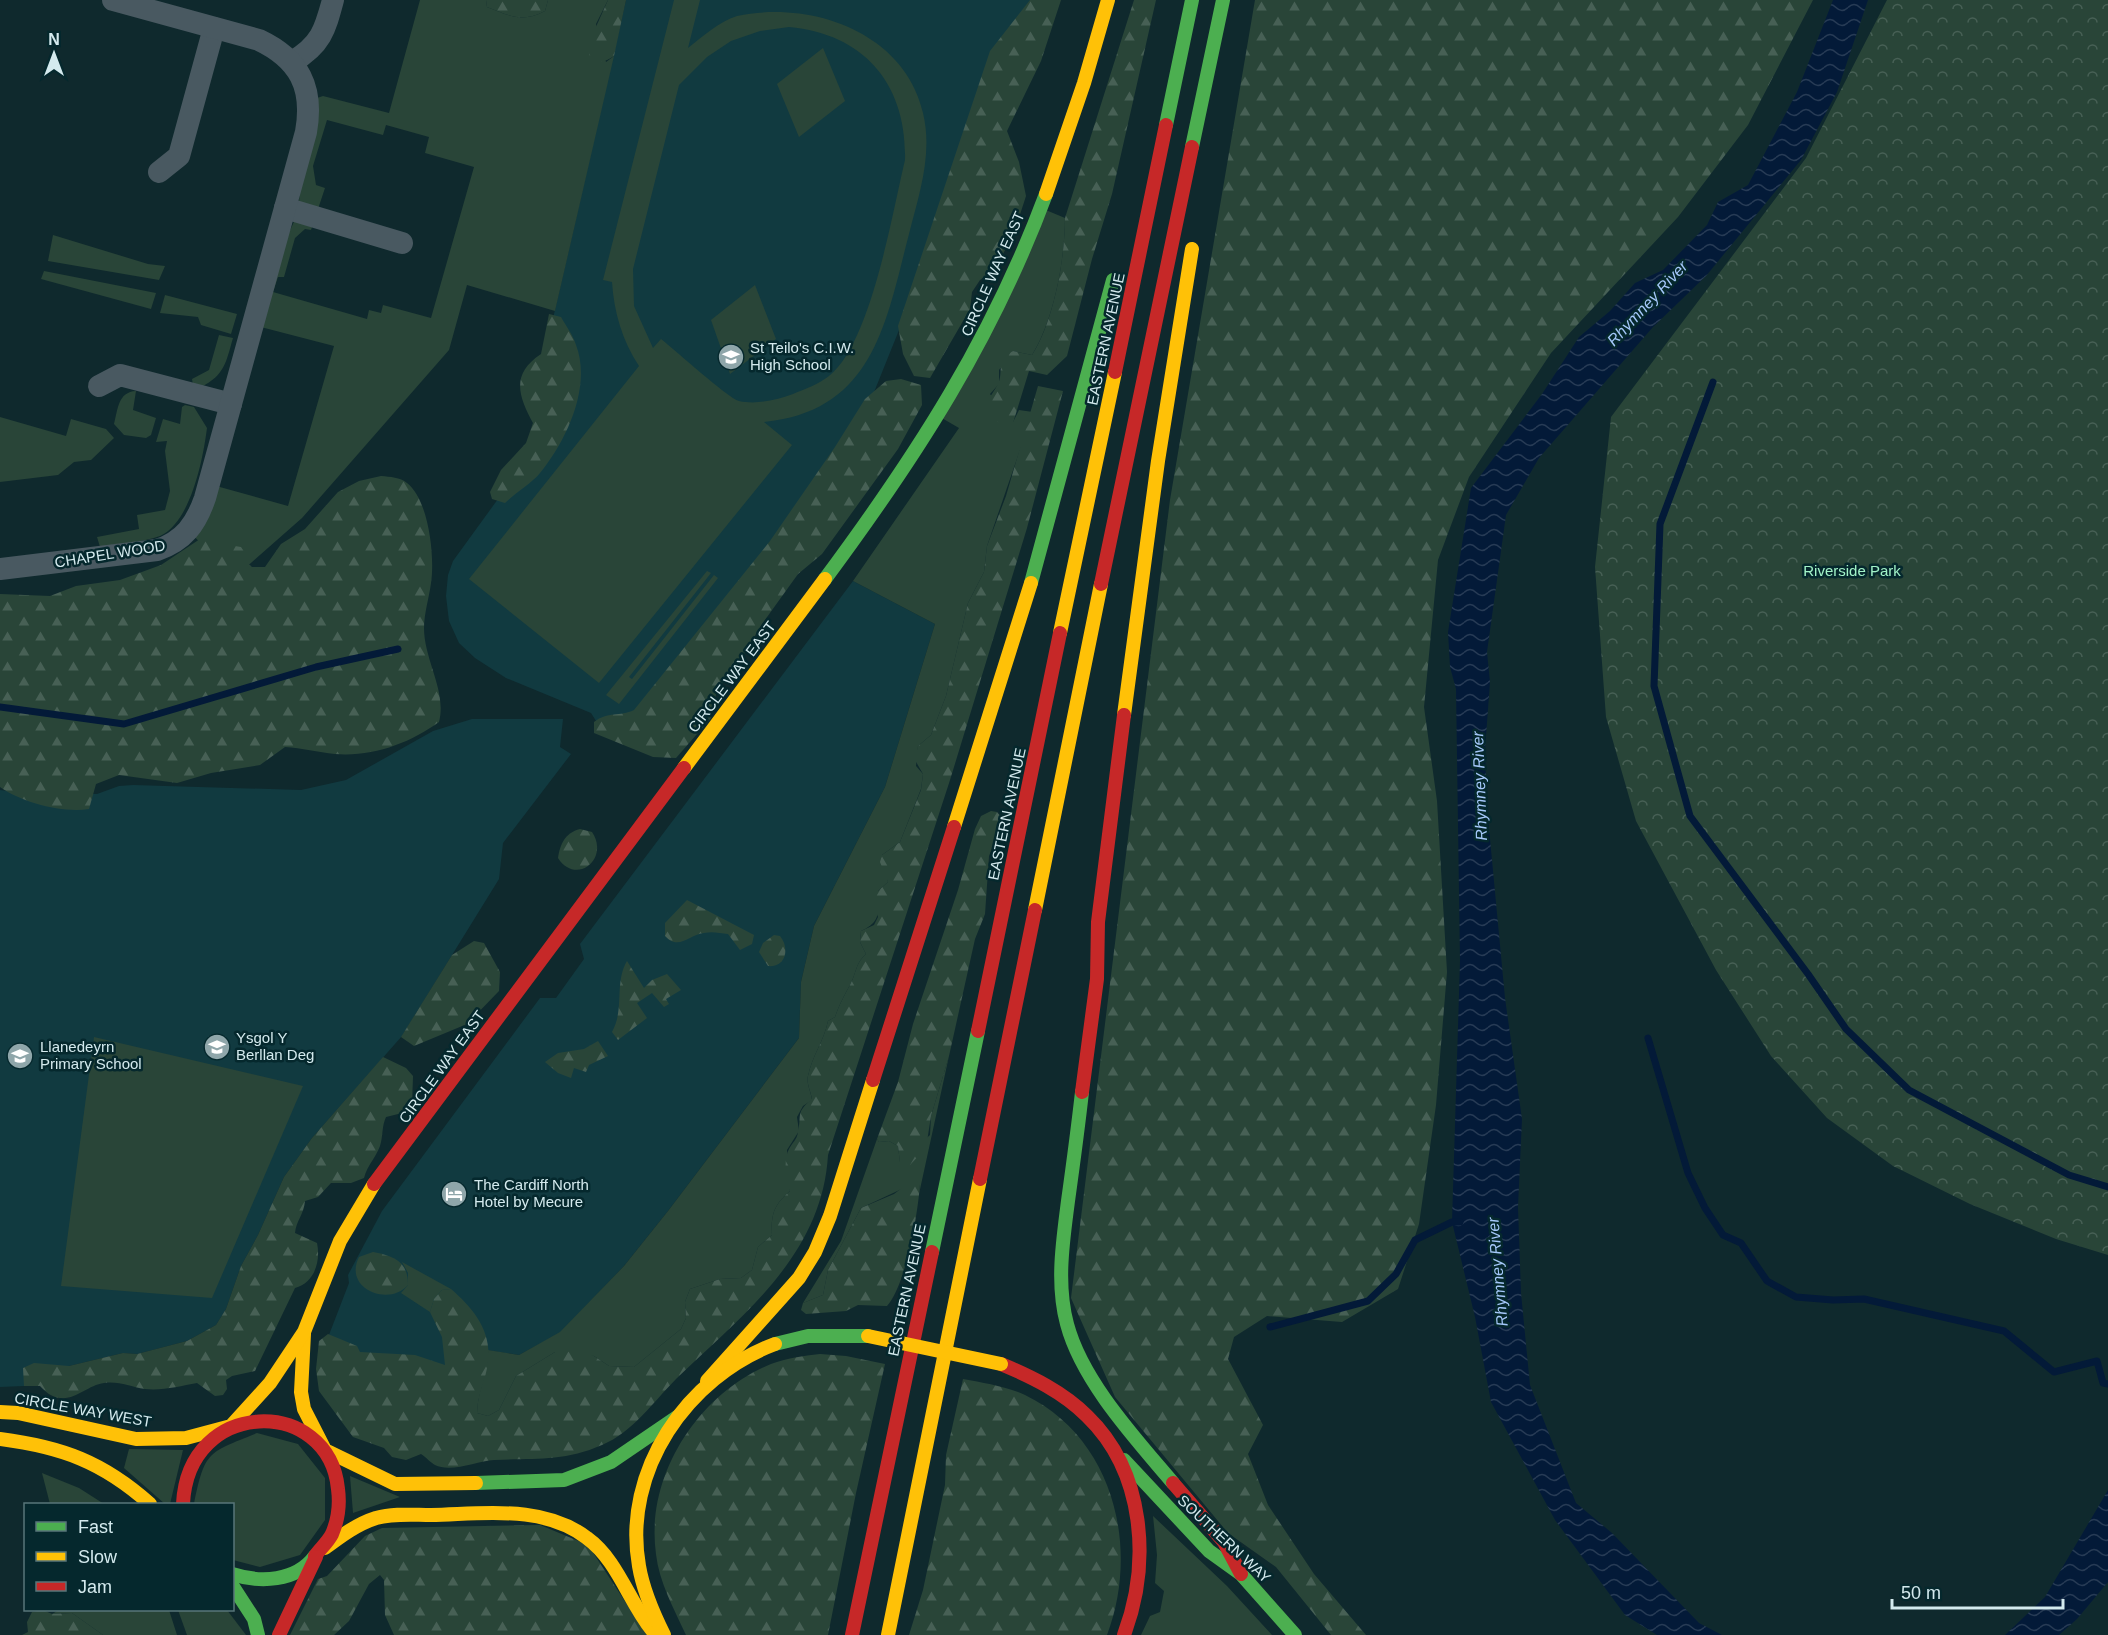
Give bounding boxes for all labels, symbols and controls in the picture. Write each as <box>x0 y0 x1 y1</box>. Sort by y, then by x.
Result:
north arrow <box>24 24 84 84</box>
text: N <box>48 31 60 48</box>
street label: CIRCLE WAY EAST <box>957 209 1028 339</box>
water label: Rhymney River <box>1604 257 1691 349</box>
street label: EASTERN AVENUE <box>1083 271 1128 407</box>
place label: St Teilo's C.I.W. High School <box>750 339 854 373</box>
school or university icon: St Teilo's C.I.W. High School <box>716 342 746 372</box>
street label: CHAPEL WOOD <box>53 536 167 571</box>
park label: Riverside Park <box>1803 562 1901 579</box>
street label: CIRCLE WAY EAST <box>684 618 779 736</box>
water label: Rhymney River <box>1469 730 1490 841</box>
street label: EASTERN AVENUE <box>984 746 1029 882</box>
street label: CIRCLE WAY EAST <box>395 1007 488 1126</box>
place label: Ysgol Y Berllan Deg <box>236 1029 314 1063</box>
school or university icon: Ysgol Y Berllan Deg <box>202 1032 232 1062</box>
place label: Llanedeyrn Primary School <box>40 1038 142 1072</box>
school or university icon: Llanedeyrn Primary School <box>5 1041 35 1071</box>
place label: The Cardiff North Hotel by Mecure <box>474 1176 589 1210</box>
hotel icon: The Cardiff North Hotel by Mecure <box>439 1179 469 1209</box>
water label: Rhymney River <box>1484 1216 1511 1327</box>
street label: EASTERN AVENUE <box>884 1222 929 1358</box>
street label: CIRCLE WAY WEST <box>13 1389 153 1430</box>
street label: SOUTHERN WAY <box>1174 1491 1274 1586</box>
legend <box>24 1503 234 1611</box>
text: Fast <box>78 1517 113 1537</box>
text: Slow <box>78 1547 118 1567</box>
scale bar <box>1892 1572 2063 1610</box>
text: Jam <box>78 1577 112 1597</box>
text: 50 m <box>1901 1583 1941 1603</box>

